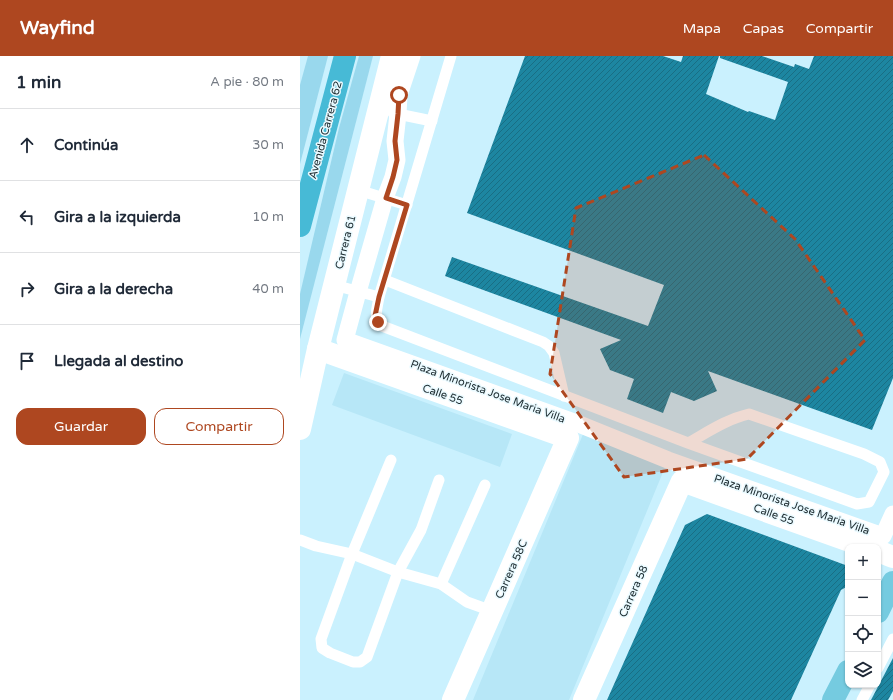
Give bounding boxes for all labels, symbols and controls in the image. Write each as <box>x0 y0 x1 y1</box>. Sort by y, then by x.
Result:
text: Wayfind <box>20 17 95 39</box>
text: Mapa <box>683 20 721 37</box>
text: Capas <box>743 20 784 37</box>
text: Compartir <box>806 20 873 37</box>
text: 1 min <box>16 72 61 93</box>
text: A pie · 80 m <box>210 74 284 90</box>
street label: Avenida Carrera 62 <box>306 80 345 180</box>
route start <box>390 86 408 104</box>
icon: ahead <box>16 134 38 156</box>
text: Continúa <box>54 136 118 154</box>
text: 30 m <box>252 137 284 153</box>
icon: left <box>16 206 38 228</box>
text: Gira a la izquierda <box>54 208 181 226</box>
text: 10 m <box>252 209 284 225</box>
street label: Carrera 61 <box>332 214 358 271</box>
icon: right <box>16 278 38 300</box>
text: Gira a la derecha <box>54 280 173 298</box>
text: 40 m <box>252 281 284 297</box>
route end <box>369 313 387 331</box>
icon: arrive <box>16 350 38 372</box>
text: Llegada al destino <box>54 352 183 370</box>
street label: Plaza Minorista Jose Maria Villa <box>409 357 567 426</box>
street label: Calle 55 <box>421 381 465 408</box>
button: Guardar <box>16 408 146 445</box>
button: Compartir <box>154 408 284 445</box>
street label: Plaza Minorista Jose Maria Villa <box>712 472 871 537</box>
street label: Calle 55 <box>752 501 796 528</box>
street label: Carrera 58C <box>493 537 530 601</box>
map controls <box>845 544 881 688</box>
button: + <box>845 544 881 580</box>
street label: Carrera 58 <box>616 563 651 619</box>
button: − <box>845 580 881 616</box>
button: locate <box>845 616 881 652</box>
button: layers <box>845 652 881 688</box>

